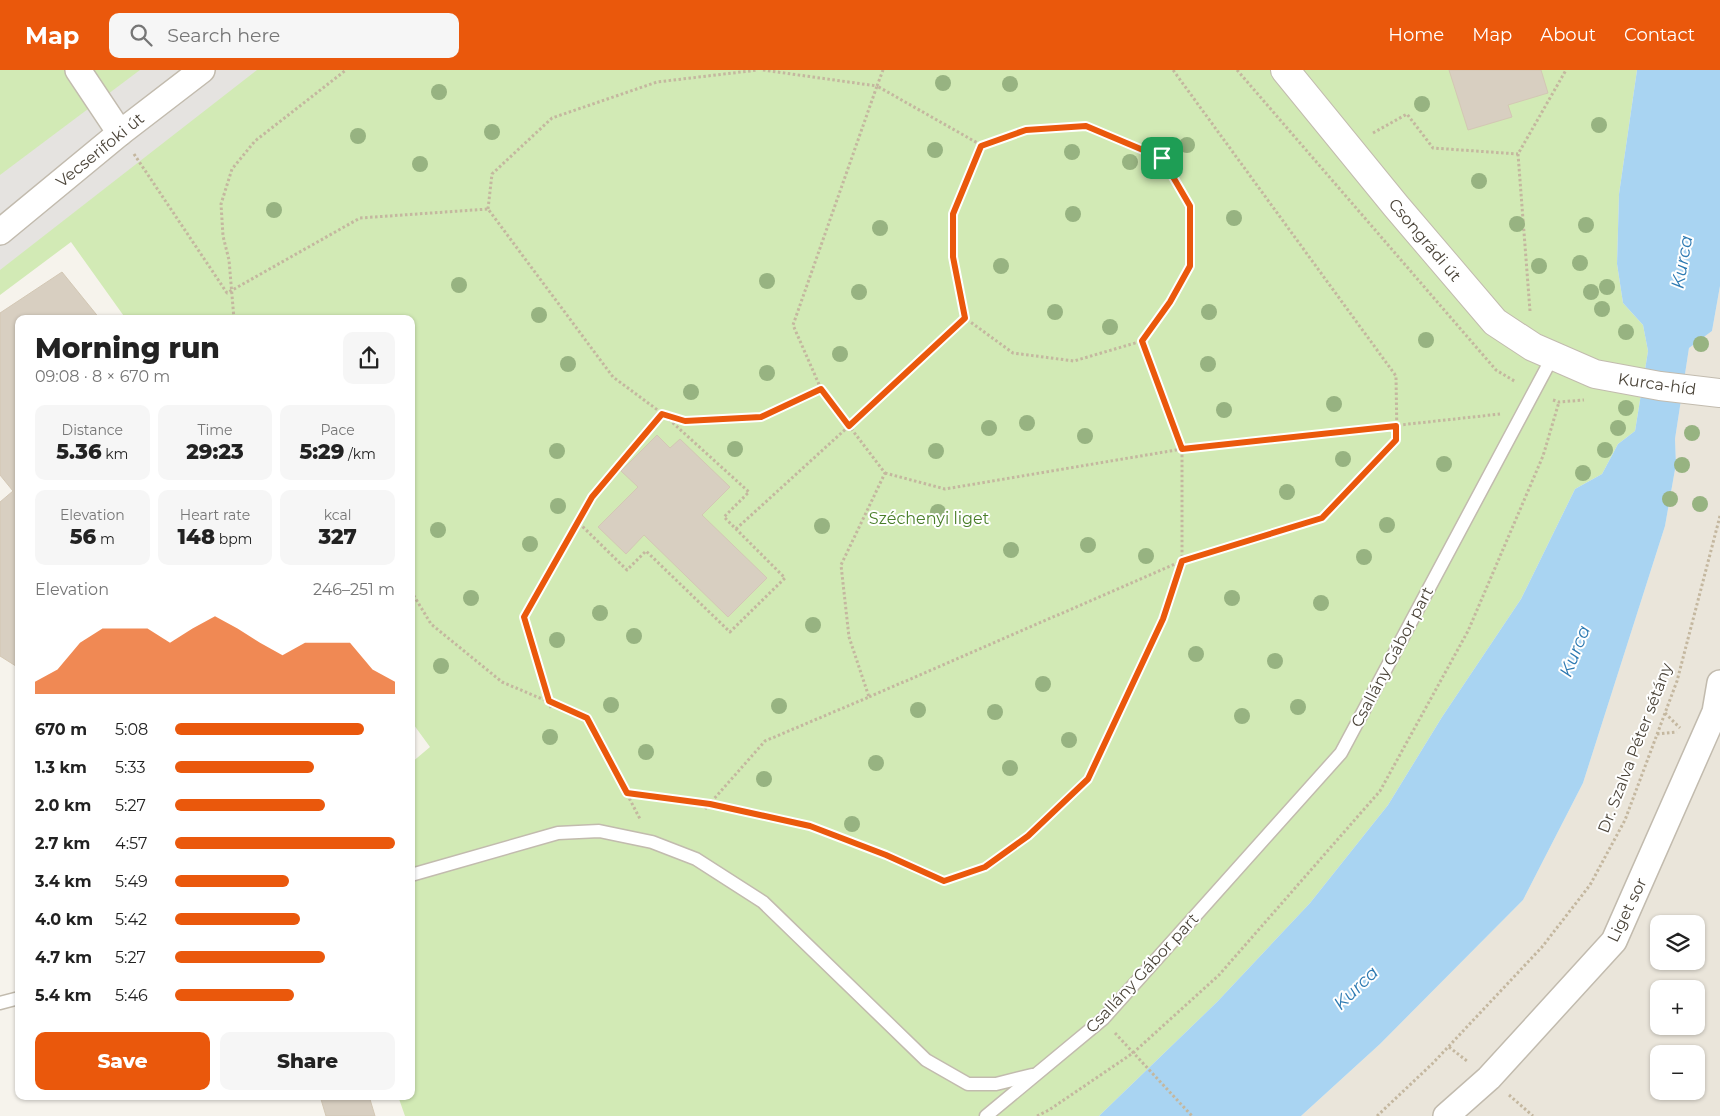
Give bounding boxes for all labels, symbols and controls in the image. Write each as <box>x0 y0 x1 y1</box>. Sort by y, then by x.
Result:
search box <box>109 13 459 58</box>
text: Map <box>25 21 79 50</box>
icon: search <box>127 21 155 49</box>
text: Search here <box>167 24 280 47</box>
text: Home <box>1388 24 1444 46</box>
text: Map <box>1472 24 1512 46</box>
text: About <box>1540 24 1596 46</box>
text: Contact <box>1624 24 1695 46</box>
street label: Vecserifoki út <box>52 108 148 191</box>
pin <box>1141 137 1183 179</box>
icon: arrive <box>1148 144 1176 172</box>
street label: Csongrádi út <box>1385 195 1466 286</box>
water label: Kurca <box>1667 234 1697 290</box>
text: Morning run <box>35 331 220 365</box>
button: share <box>343 332 395 384</box>
text: 09:08 · 8 × 670 m <box>35 367 170 386</box>
street label: Kurca-híd <box>1617 369 1697 399</box>
text: Distance <box>62 421 123 439</box>
text: Time <box>197 421 233 439</box>
text: Pace <box>320 421 355 439</box>
text: 5.36 <box>56 439 102 464</box>
text: 29:23 <box>186 439 244 464</box>
text: 5:29 <box>299 439 344 464</box>
text: km <box>102 445 128 463</box>
text: /km <box>344 445 376 463</box>
text: Elevation <box>60 506 125 524</box>
text: Heart rate <box>180 506 250 524</box>
text: kcal <box>324 506 352 524</box>
park label: Széchenyi liget <box>869 509 990 528</box>
text: 56 <box>70 524 96 549</box>
text: 148 <box>178 524 215 549</box>
text: 327 <box>318 524 357 549</box>
text: m <box>96 530 115 548</box>
text: bpm <box>215 530 252 548</box>
text: Elevation <box>35 580 109 599</box>
text: 246–251 m <box>313 580 395 599</box>
street label: Csallány Gábor part <box>1347 583 1437 730</box>
water label: Kurca <box>1555 622 1595 680</box>
street label: Dr. Szalva Péter sétány <box>1594 660 1676 836</box>
text: 670 m <box>35 720 87 739</box>
text: 5:08 <box>115 720 148 739</box>
text: 1.3 km <box>35 758 87 777</box>
text: 5:33 <box>115 758 145 777</box>
text: 2.0 km <box>35 796 91 815</box>
text: 5:27 <box>115 796 146 815</box>
text: 2.7 km <box>35 834 90 853</box>
text: 4:57 <box>115 834 147 853</box>
text: 3.4 km <box>35 872 91 891</box>
text: 5:49 <box>115 872 148 891</box>
street label: Liget sor <box>1603 875 1651 945</box>
street label: Csallány Gábor part <box>1082 909 1203 1037</box>
text: 4.0 km <box>35 910 93 929</box>
text: 5:42 <box>115 910 147 929</box>
map controls <box>1650 915 1705 1100</box>
button: layers <box>1650 915 1705 970</box>
text: 4.7 km <box>35 948 92 967</box>
text: 5:27 <box>115 948 146 967</box>
water label: Kurca <box>1329 961 1383 1015</box>
button: + <box>1650 980 1705 1035</box>
text: 5.4 km <box>35 986 91 1005</box>
text: 5:46 <box>115 986 148 1005</box>
button: Save <box>35 1032 210 1090</box>
button: Share <box>220 1032 395 1090</box>
button: − <box>1650 1045 1705 1100</box>

